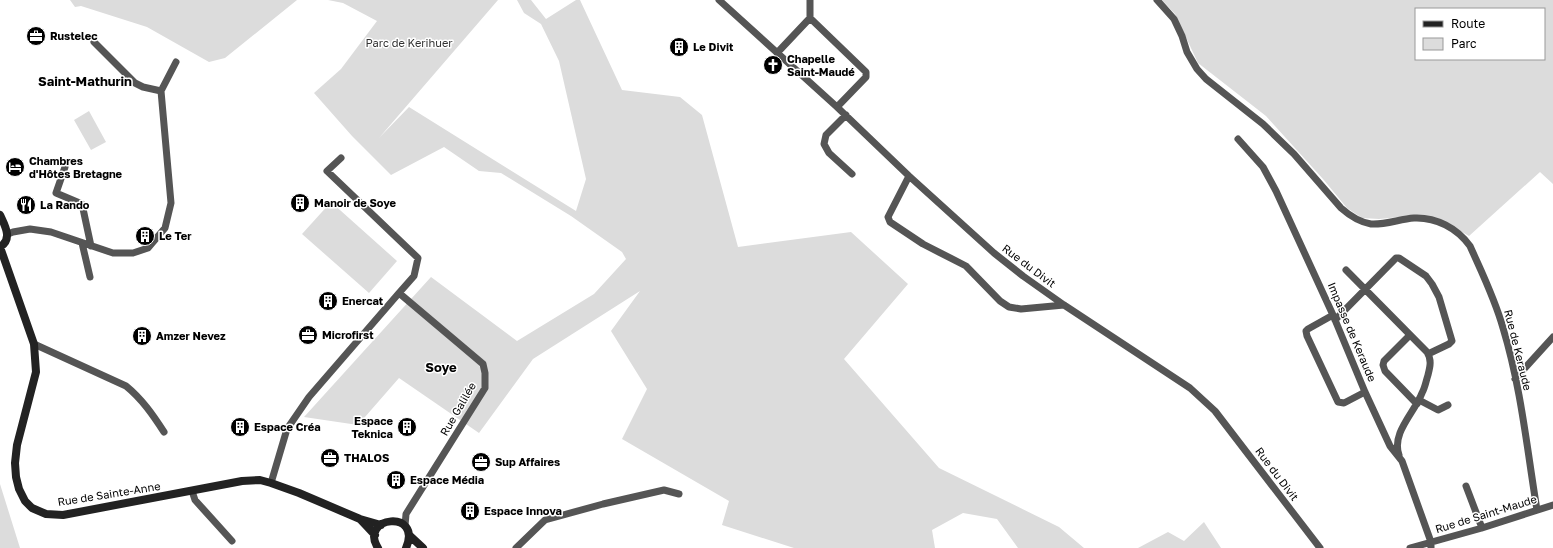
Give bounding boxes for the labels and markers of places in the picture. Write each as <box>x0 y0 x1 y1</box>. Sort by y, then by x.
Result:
office icon: Rustelec <box>25 25 47 47</box>
place label: Rustelec <box>50 29 98 42</box>
building icon: Le Divit <box>668 36 690 58</box>
place label: Le Divit <box>693 40 734 53</box>
place label: Chapelle Saint-Maudé <box>787 52 855 78</box>
church icon: Chapelle Saint-Maudé <box>762 54 784 76</box>
place label: Chambres d'Hôtes Bretagne <box>29 154 123 180</box>
hotel icon: Chambres d'Hôtes Bretagne <box>4 156 26 178</box>
building icon: Manoir de Soye <box>289 192 311 214</box>
restaurant icon: La Rando <box>15 194 37 216</box>
place label: Manoir de Soye <box>314 196 397 209</box>
place label: La Rando <box>40 198 90 211</box>
building icon: Le Ter <box>134 225 156 247</box>
place label: Le Ter <box>159 229 192 242</box>
building icon: Enercat <box>317 290 339 312</box>
place label: Enercat <box>342 294 384 307</box>
office icon: Microfirst <box>297 324 319 346</box>
building icon: Amzer Nevez <box>131 325 153 347</box>
place label: Microfirst <box>322 328 374 341</box>
place label: Amzer Nevez <box>156 329 226 342</box>
place label: Espace Teknica <box>351 414 394 440</box>
building icon: Espace Créa <box>229 416 251 438</box>
building icon: Espace Teknica <box>396 416 418 438</box>
place label: Espace Créa <box>254 420 321 433</box>
office icon: THALOS <box>319 447 341 469</box>
place label: THALOS <box>344 451 389 464</box>
office icon: Sup Affaires <box>470 451 492 473</box>
place label: Sup Affaires <box>495 455 560 468</box>
building icon: Espace Média <box>385 469 407 491</box>
place label: Espace Média <box>410 473 484 486</box>
building icon: Espace Innova <box>459 500 481 522</box>
place label: Espace Innova <box>484 504 562 517</box>

